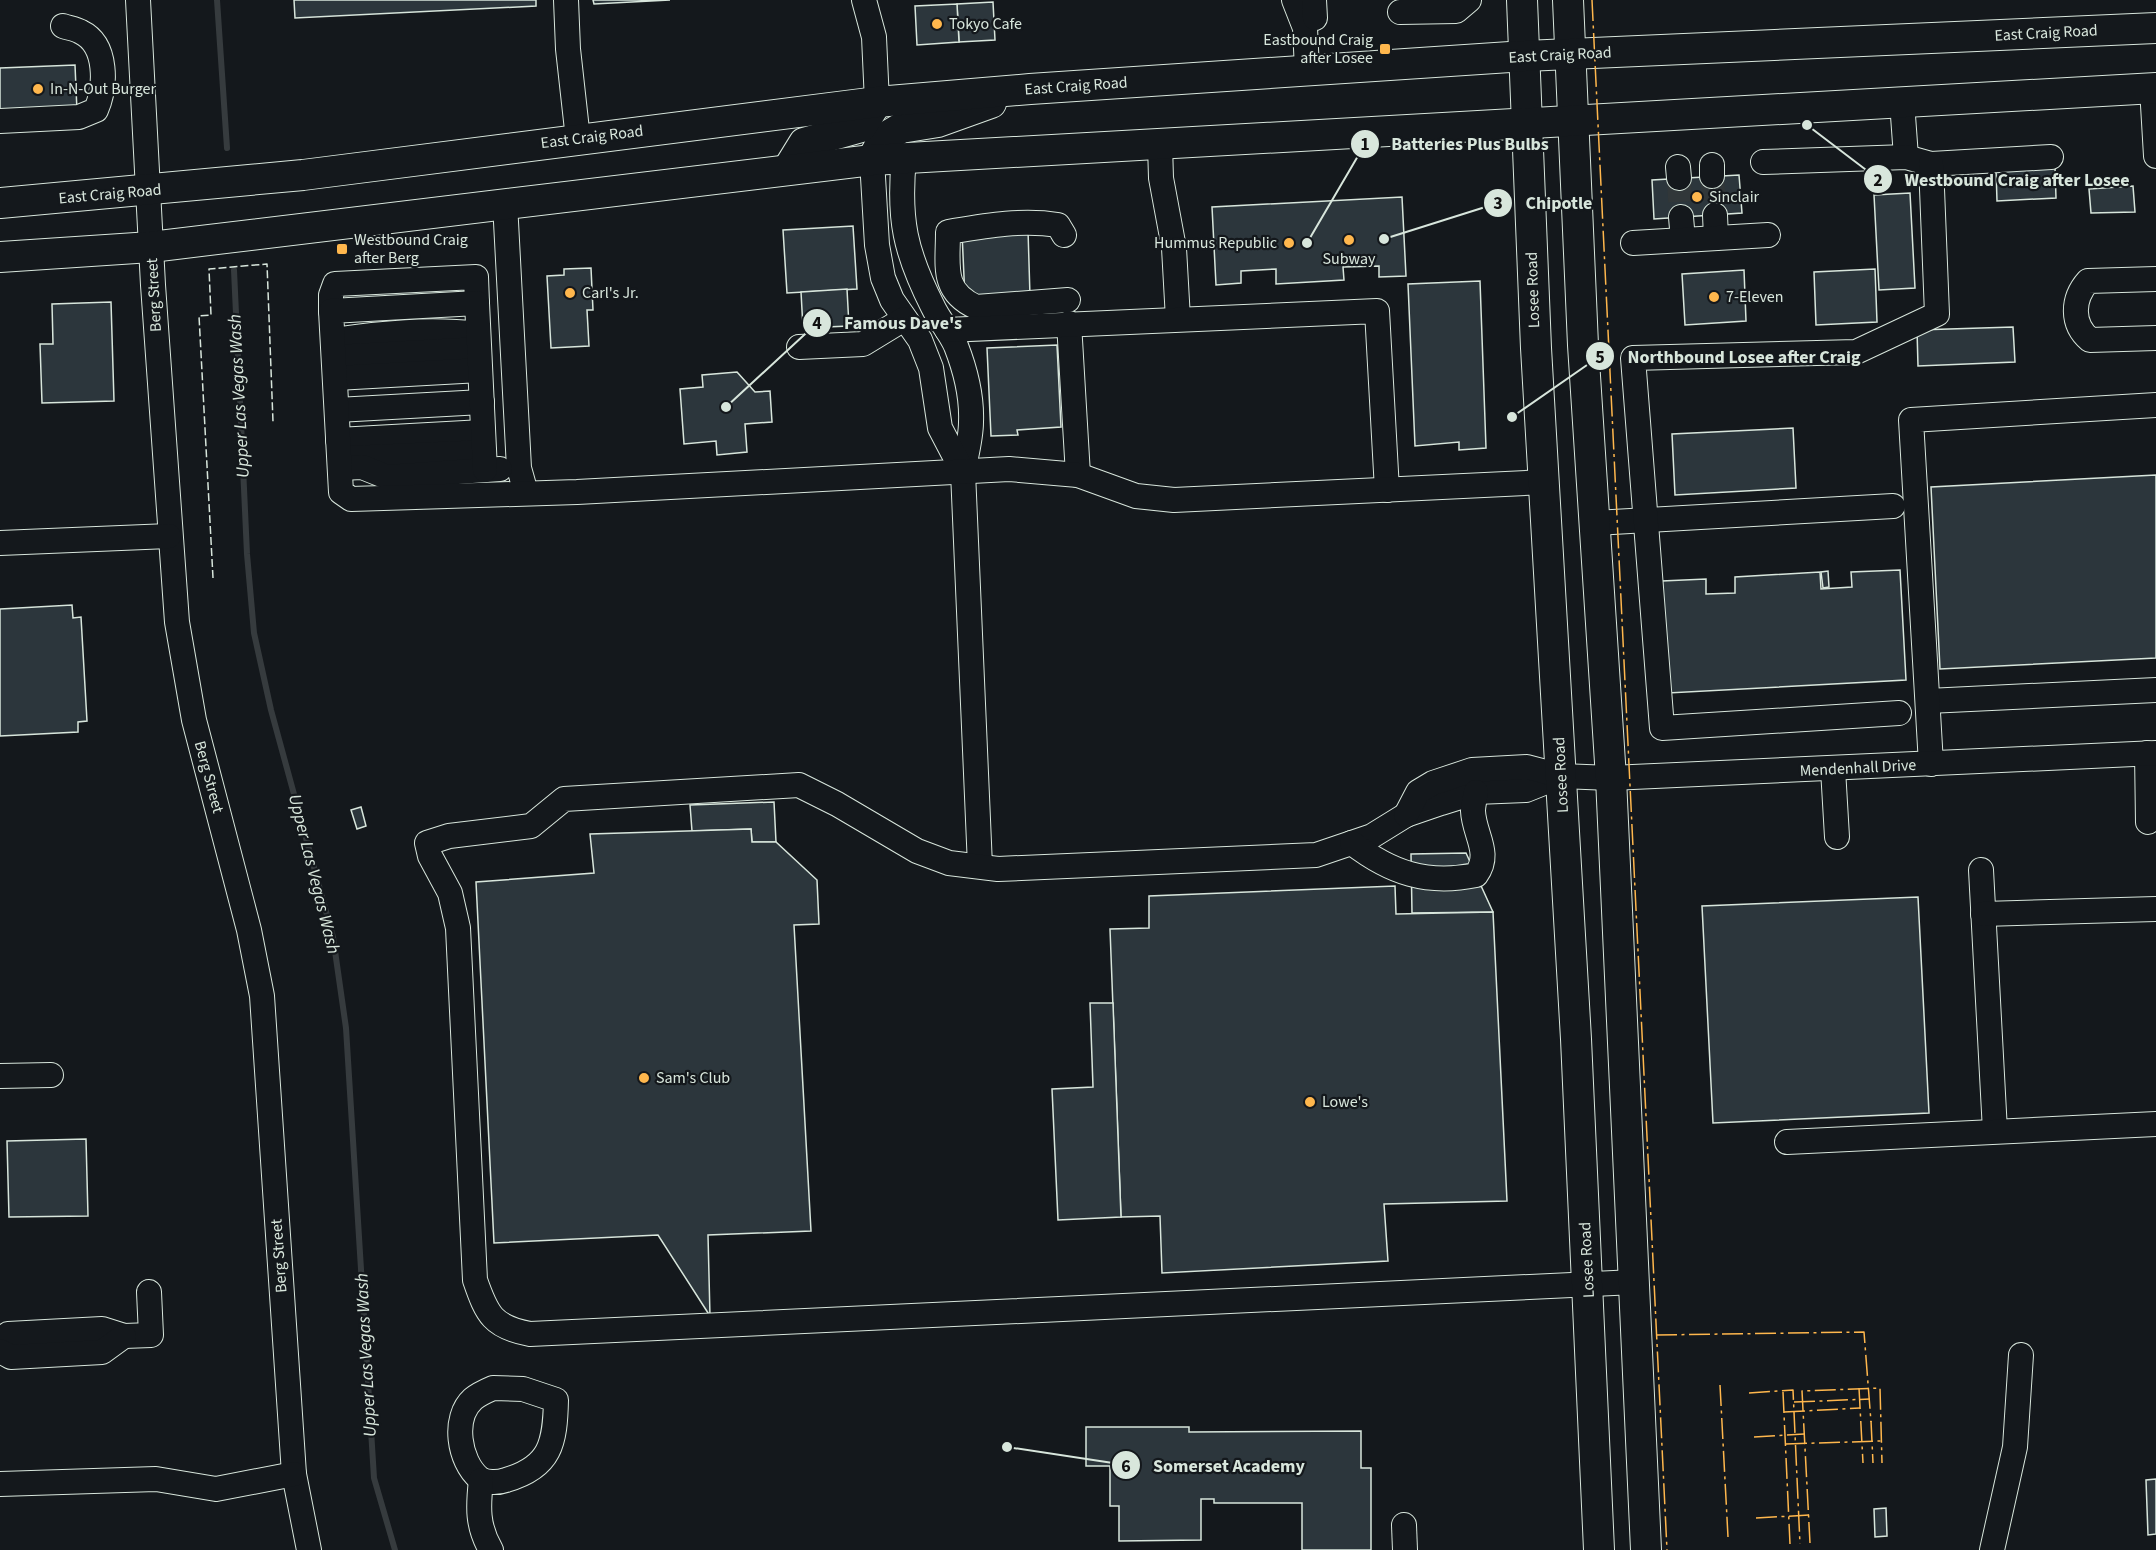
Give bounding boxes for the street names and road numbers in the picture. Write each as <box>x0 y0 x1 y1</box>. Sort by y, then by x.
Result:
street label: East Craig Road <box>1994 19 2098 47</box>
street label: East Craig Road <box>1508 41 1612 69</box>
street label: East Craig Road <box>1024 71 1128 101</box>
street label: East Craig Road <box>539 120 645 154</box>
street label: East Craig Road <box>58 179 162 209</box>
street label: Losee Road <box>1521 251 1545 329</box>
street label: Berg Street <box>141 257 167 333</box>
street label: Losee Road <box>1548 736 1574 814</box>
street label: Berg Street <box>189 738 229 816</box>
street label: Mendenhall Drive <box>1799 754 1917 782</box>
street label: Berg Street <box>265 1218 293 1294</box>
street label: Losee Road <box>1574 1221 1600 1299</box>

